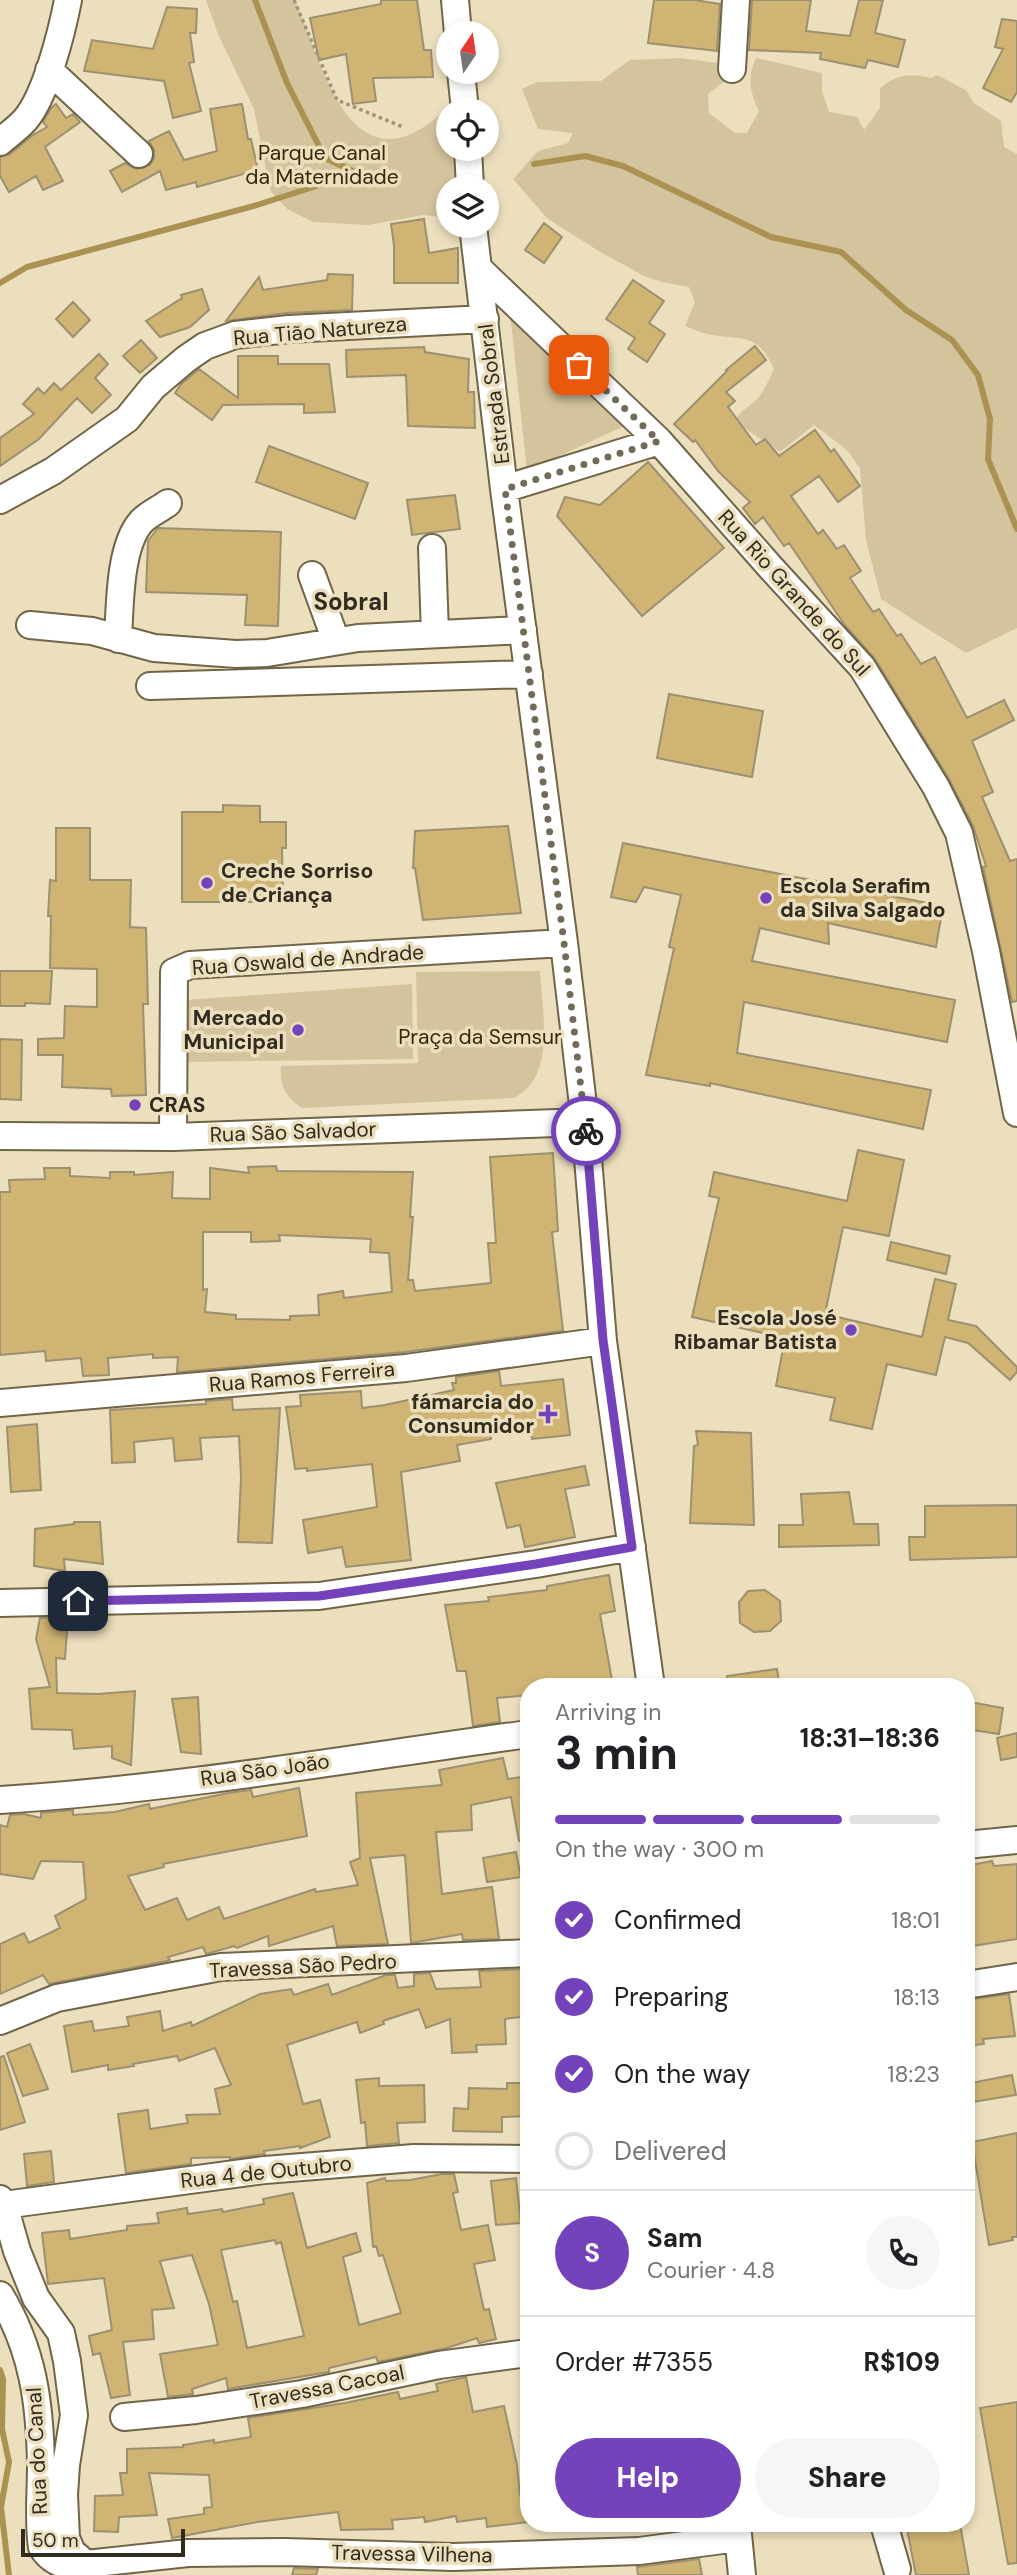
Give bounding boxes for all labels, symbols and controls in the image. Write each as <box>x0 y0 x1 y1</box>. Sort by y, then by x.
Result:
north arrow <box>436 21 499 84</box>
map controls <box>436 21 499 238</box>
button: locate <box>436 98 499 161</box>
park label: Parque Canal da Maternidade <box>245 139 399 191</box>
button: layers <box>436 175 499 238</box>
street label: Rua Tião Natureza <box>232 309 408 353</box>
street label: Estrada Sobral <box>471 322 517 466</box>
pin <box>549 335 609 395</box>
icon: bag <box>560 346 598 384</box>
street label: Rua Rio Grande do Sul <box>712 504 876 682</box>
district label: Sobral <box>313 586 389 617</box>
place label: Creche Sorriso de Criança <box>221 857 373 909</box>
place label: Escola Serafim da Silva Salgado <box>780 872 946 924</box>
marker: Creche Sorriso de Criança <box>199 875 215 891</box>
marker: Escola Serafim da Silva Salgado <box>758 890 774 906</box>
street label: Rua Oswald de Andrade <box>191 938 425 982</box>
place label: Mercado Municipal <box>184 1004 284 1056</box>
marker: Mercado Municipal <box>290 1022 306 1038</box>
park label: Praça da Semsur <box>398 1023 562 1051</box>
place label: CRAS <box>149 1091 205 1119</box>
courier <box>551 1096 621 1166</box>
marker: CRAS <box>127 1097 143 1113</box>
icon: bike <box>567 1112 605 1150</box>
street label: Rua São Salvador <box>209 1115 377 1149</box>
place label: Escola José Ribamar Batista <box>674 1304 837 1356</box>
marker: Escola José Ribamar Batista <box>843 1322 859 1338</box>
street label: Rua Ramos Ferreira <box>208 1355 396 1399</box>
place label: fámarcia do Consumidor <box>408 1388 534 1440</box>
marker: fámarcia do Consumidor <box>540 1406 556 1422</box>
pin <box>48 1571 108 1631</box>
icon: home <box>59 1582 97 1620</box>
text: Arriving in <box>555 1697 661 1727</box>
text: 18:31–18:36 <box>800 1721 940 1755</box>
text: 3 min <box>555 1723 678 1783</box>
street label: Rua São João <box>199 1747 331 1793</box>
text: On the way · 300 m <box>555 1834 764 1864</box>
icon: check <box>555 1901 593 1939</box>
text: Confirmed <box>614 1903 741 1937</box>
text: 18:01 <box>891 1905 940 1935</box>
street label: Travessa São Pedro <box>208 1947 398 1985</box>
icon: check <box>555 1978 593 2016</box>
text: Preparing <box>614 1980 729 2014</box>
text: 18:13 <box>893 1982 940 2012</box>
icon: check <box>555 2055 593 2093</box>
text: On the way <box>614 2057 750 2091</box>
text: 18:23 <box>887 2059 940 2089</box>
text: Delivered <box>614 2134 727 2168</box>
street label: Rua 4 de Outubro <box>179 2149 353 2195</box>
button: phone <box>866 2216 940 2290</box>
text: Sam <box>647 2221 702 2255</box>
text: S <box>584 2236 600 2270</box>
text: Courier · 4.8 <box>647 2255 775 2285</box>
text: Order #7355 <box>555 2345 713 2379</box>
text: R$109 <box>864 2345 940 2379</box>
street label: Travessa Cacoal <box>247 2358 407 2416</box>
street label: Rua do Canal <box>20 2387 54 2515</box>
button: Help <box>555 2438 741 2518</box>
button: Share <box>755 2438 940 2518</box>
scale bar <box>21 2526 186 2558</box>
text: 50 m <box>32 2528 79 2553</box>
street label: Travessa Vilhena <box>331 2539 493 2569</box>

